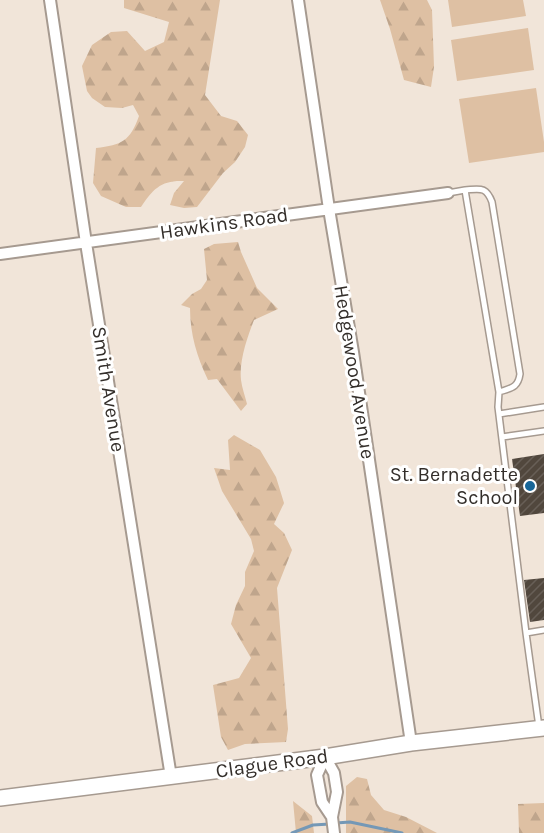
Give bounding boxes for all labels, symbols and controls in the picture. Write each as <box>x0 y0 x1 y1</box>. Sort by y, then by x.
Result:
street label: Hawkins Road <box>158 203 290 244</box>
street label: Hedgewood Avenue <box>329 283 380 461</box>
street label: Smith Avenue <box>87 325 130 454</box>
place label: St. Bernadette School <box>390 463 518 509</box>
marker: St. Bernadette School <box>523 479 537 493</box>
street label: Clague Road <box>214 744 330 783</box>

